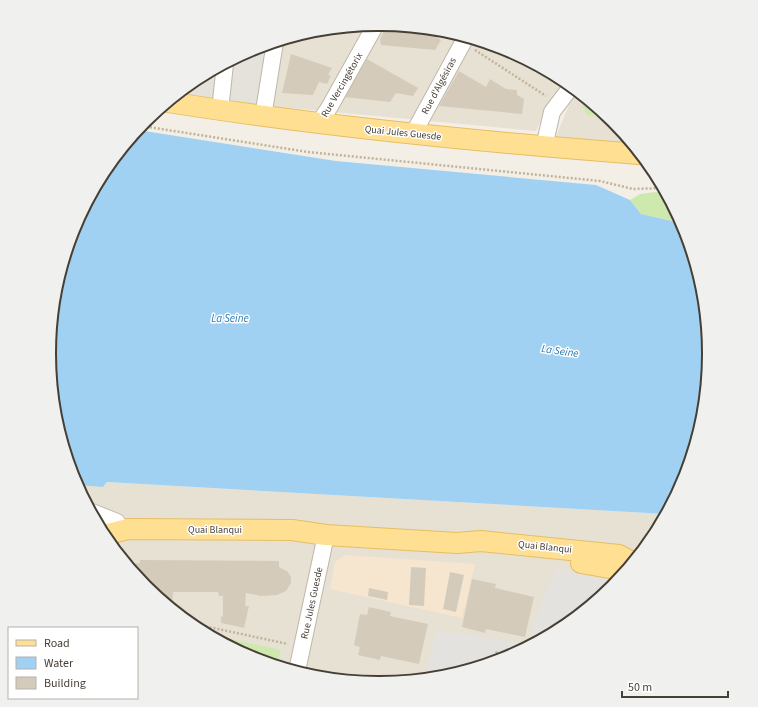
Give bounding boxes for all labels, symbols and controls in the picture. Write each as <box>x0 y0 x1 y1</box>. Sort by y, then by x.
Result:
street label: Rue Vercingétorix <box>318 50 367 120</box>
street label: Rue d'Algésiras <box>418 55 460 117</box>
street label: Quai Jules Guesde <box>364 122 442 144</box>
water label: La Seine <box>211 311 249 326</box>
water label: La Seine <box>540 341 580 361</box>
street label: Quai Blanqui <box>188 523 242 537</box>
street label: Quai Blanqui <box>517 537 573 557</box>
street label: Rue Jules Guesde <box>298 566 326 640</box>
legend <box>8 627 138 699</box>
text: Road <box>44 635 70 652</box>
text: Water <box>44 655 74 672</box>
scale bar <box>622 673 728 699</box>
text: Building <box>44 675 86 692</box>
text: 50 m <box>628 679 652 696</box>

